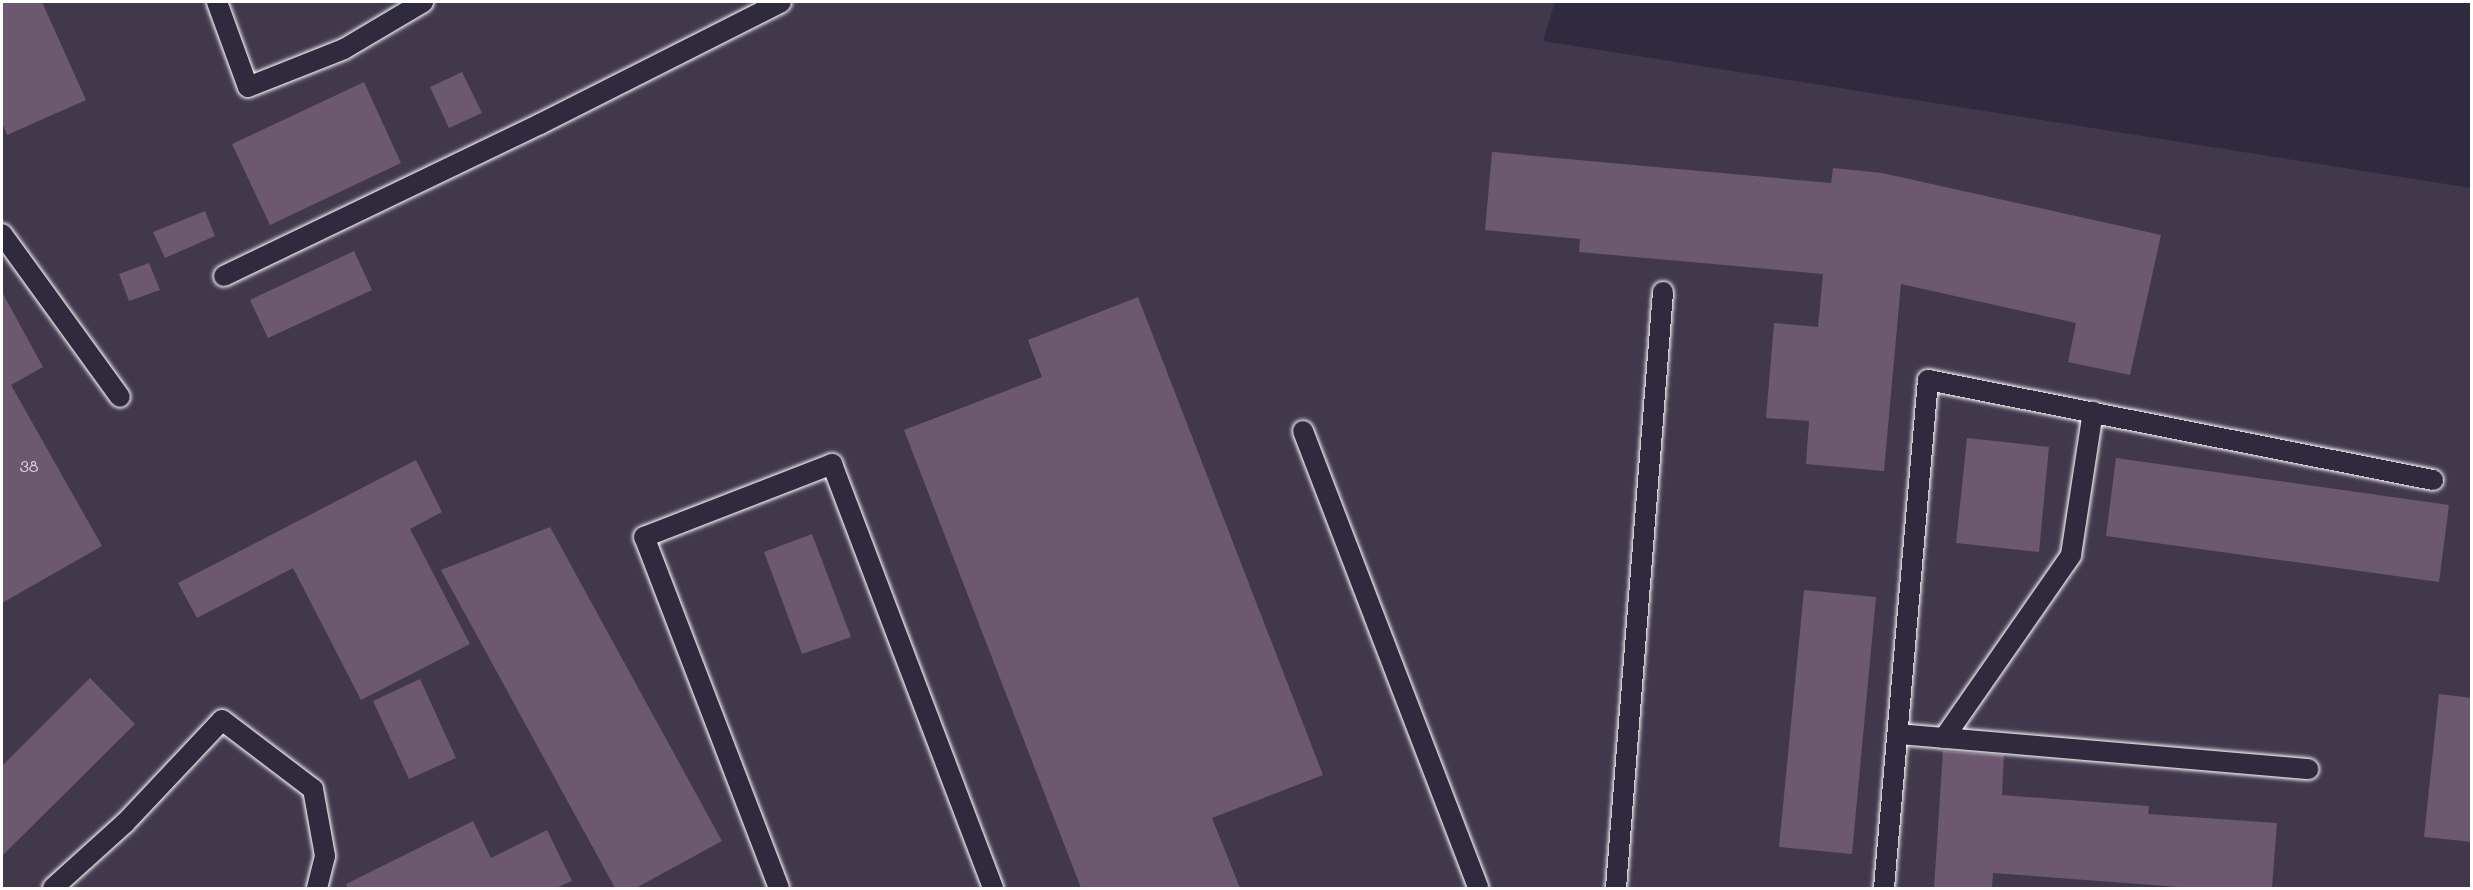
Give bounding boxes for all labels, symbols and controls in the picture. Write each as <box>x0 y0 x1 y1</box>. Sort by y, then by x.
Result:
house number: 38 <box>19 456 39 476</box>

